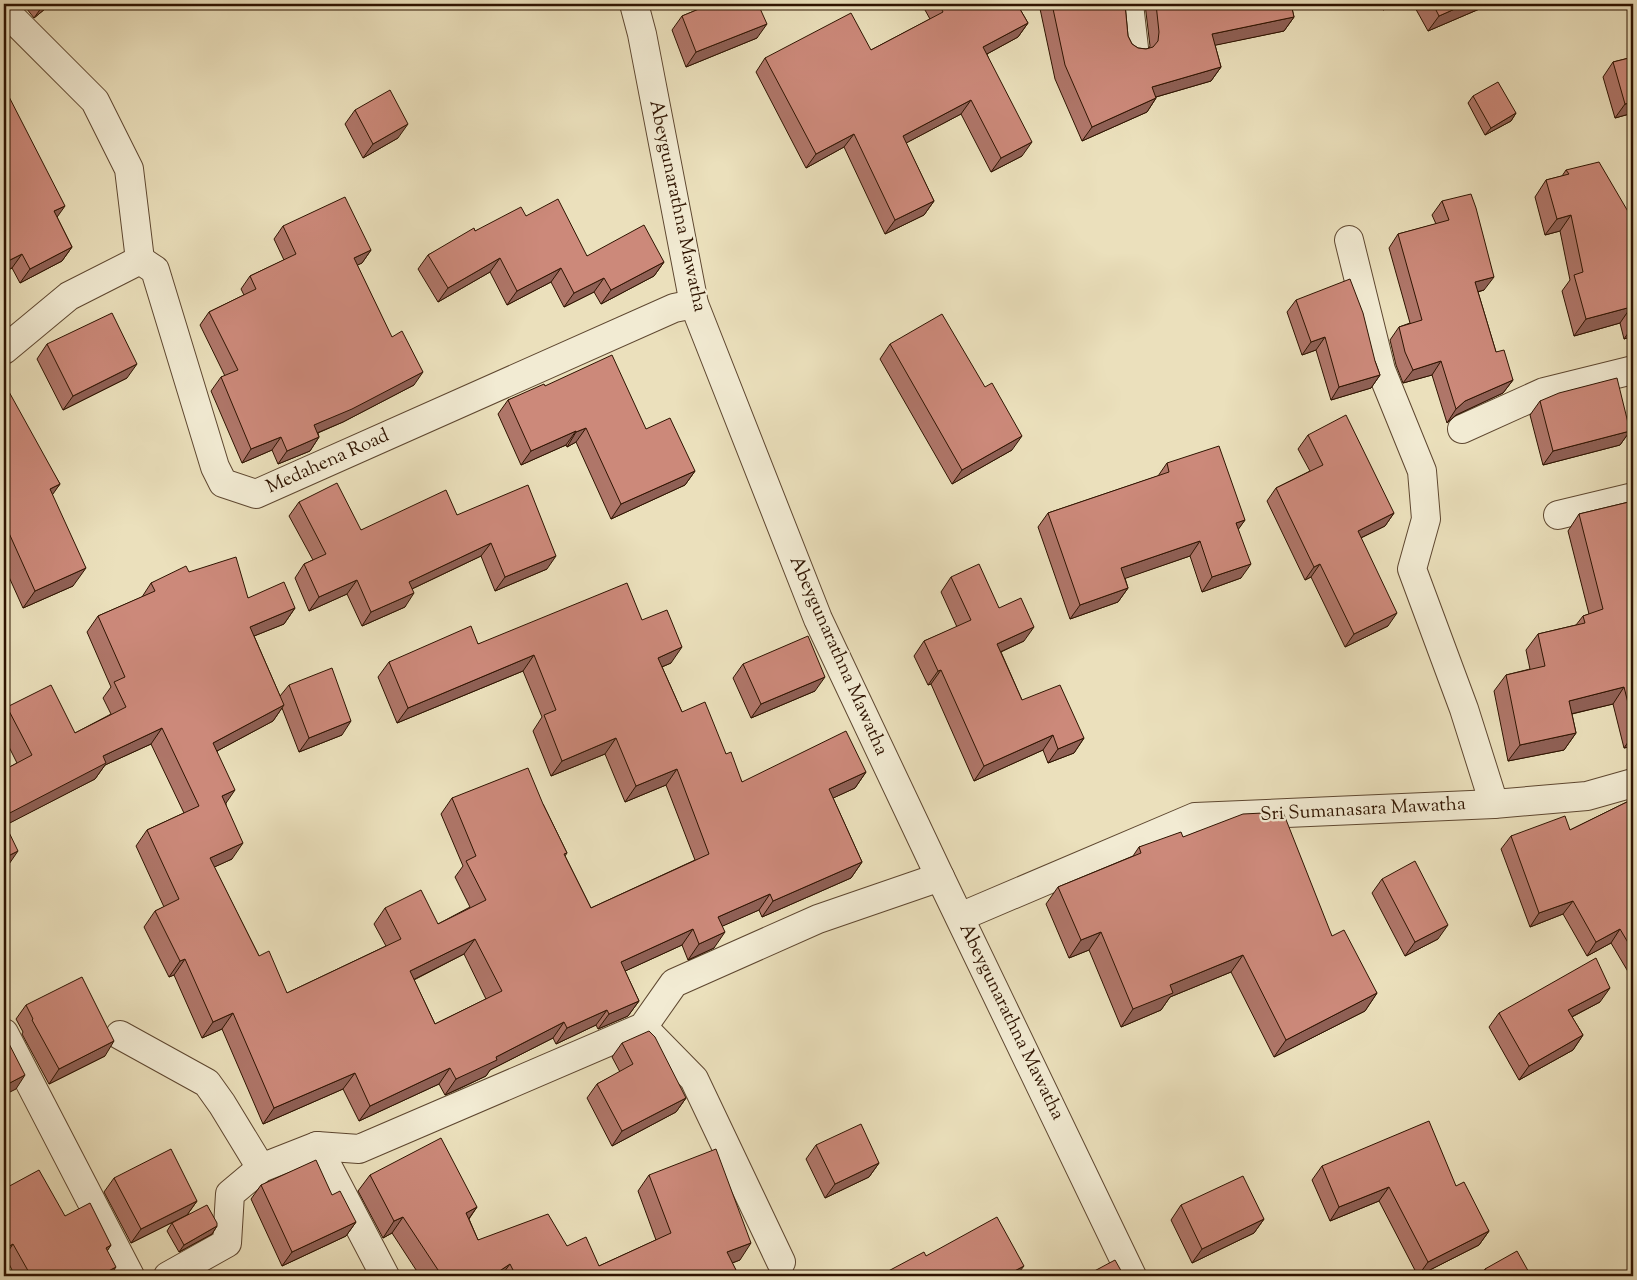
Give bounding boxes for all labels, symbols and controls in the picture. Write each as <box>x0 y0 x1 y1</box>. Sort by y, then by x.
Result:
street label: Abeygunarathna Mawatha <box>641 98 713 315</box>
street label: Medahena Road <box>262 423 394 501</box>
street label: Abeygunarathna Mawatha <box>782 552 894 760</box>
street label: Sri Sumanasara Mawatha <box>1260 791 1467 829</box>
street label: Abeygunarathna Mawatha <box>952 919 1071 1125</box>

